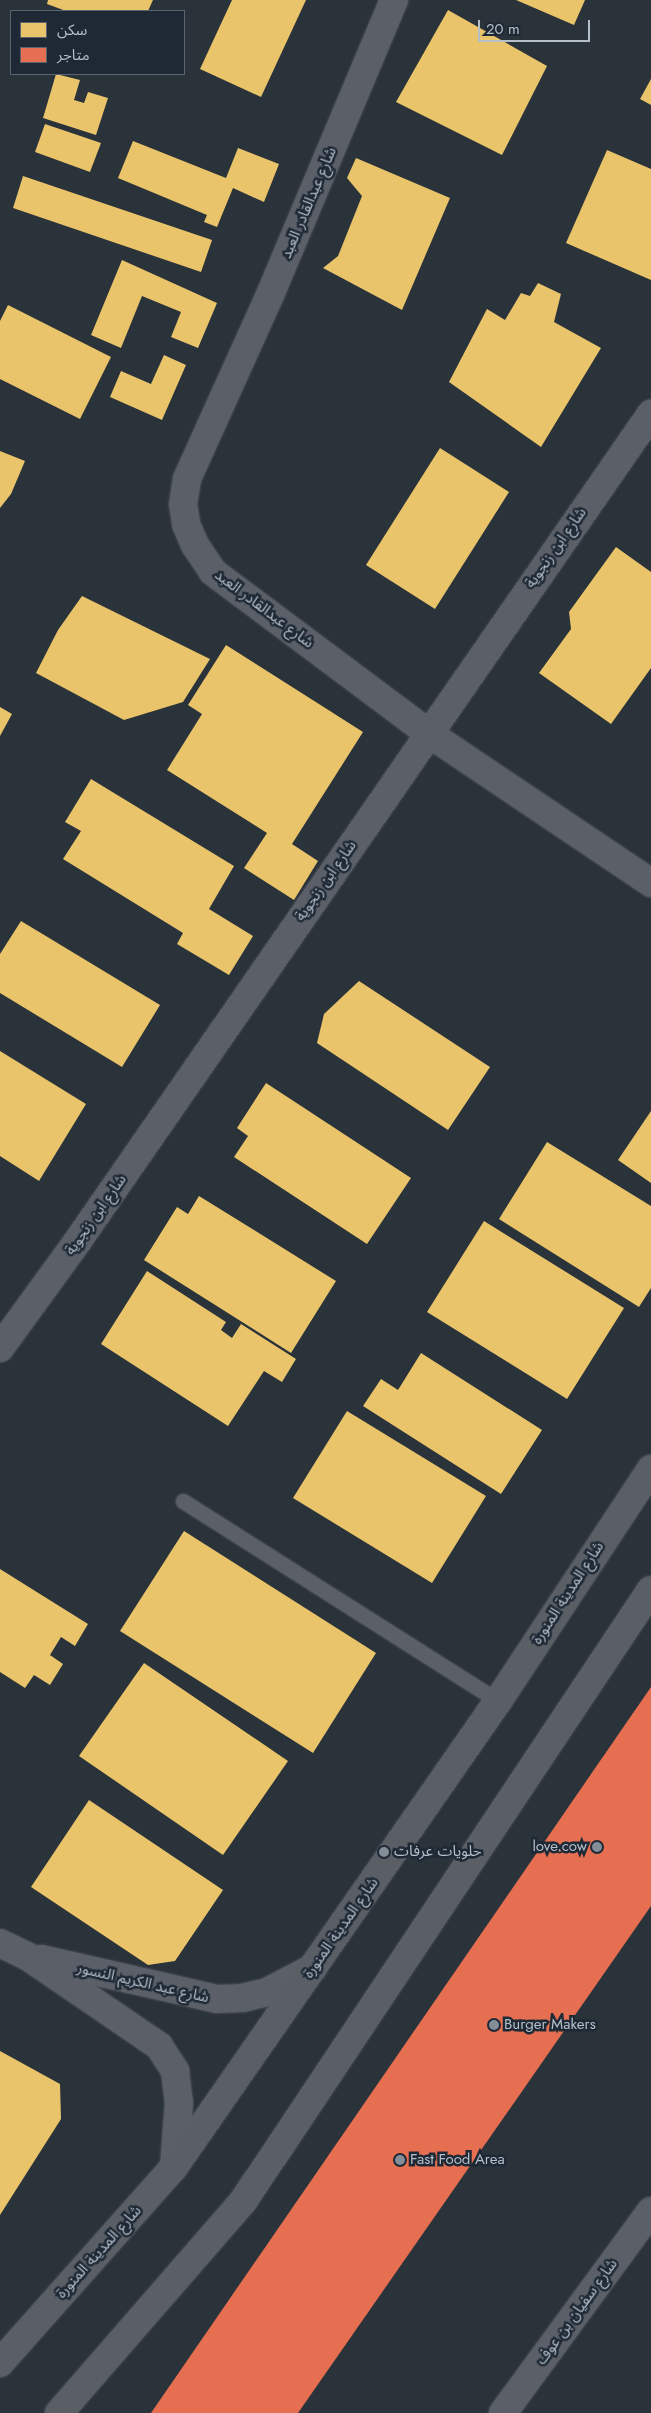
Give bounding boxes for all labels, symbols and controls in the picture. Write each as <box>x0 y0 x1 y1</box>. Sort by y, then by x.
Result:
legend <box>10 10 185 75</box>
scale bar <box>481 10 594 42</box>
text: 20 m <box>486 18 520 40</box>
text: سكن <box>57 19 87 41</box>
text: متاجر <box>57 44 90 66</box>
street label: شارع عبدالقادر العبد <box>277 145 341 261</box>
street label: شارع ابن زنجوية <box>522 504 590 592</box>
street label: شارع عبدالقادر العبد <box>211 566 317 652</box>
street label: شارع ابن زنجوية <box>292 837 360 925</box>
street label: شارع ابن زنجوية <box>62 1171 130 1259</box>
street label: شارع المدينة المنورة <box>528 1538 608 1648</box>
place label: love.cow <box>532 1838 587 1856</box>
marker: love.cow <box>591 1841 603 1853</box>
place label: حلويات عرفات <box>394 1843 482 1861</box>
marker: حلويات عرفات <box>378 1846 390 1858</box>
street label: شارع المدينة المنورة <box>300 1874 382 1982</box>
street label: شارع عبد الكريم النسور <box>75 1959 211 2007</box>
place label: Burger Makers <box>504 2016 596 2034</box>
marker: Burger Makers <box>488 2019 500 2031</box>
place label: Fast Food Area <box>410 2151 505 2169</box>
marker: Fast Food Area <box>394 2154 406 2166</box>
street label: شارع المدينة المنورة <box>53 2202 145 2302</box>
street label: شارع سفيان بن عوف <box>533 2256 621 2368</box>

